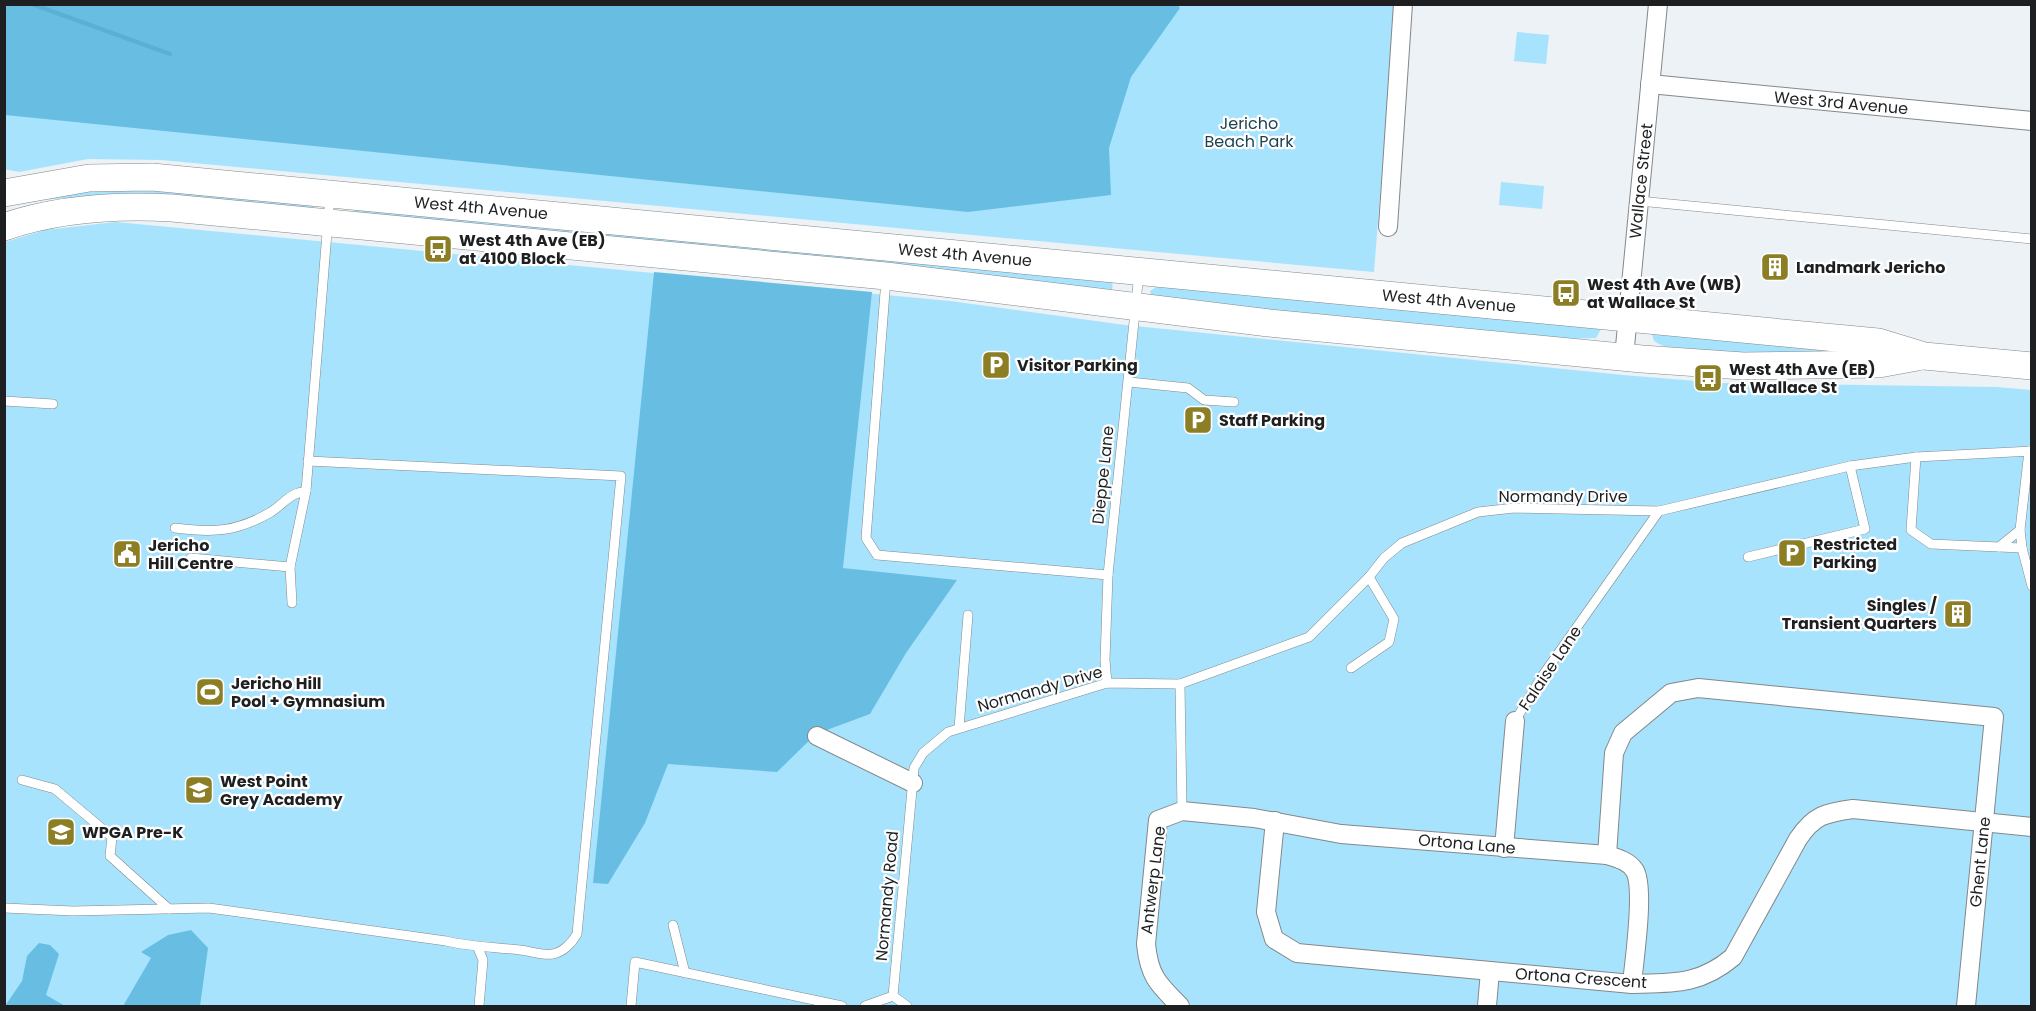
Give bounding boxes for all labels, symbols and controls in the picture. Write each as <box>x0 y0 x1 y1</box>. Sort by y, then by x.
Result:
street label: West 3rd Avenue <box>1773 86 1909 120</box>
park label: Jericho Beach Park <box>1204 112 1294 153</box>
street label: Wallace Street <box>1624 122 1659 240</box>
street label: West 4th Avenue <box>413 191 549 225</box>
place label: West 4th Ave (EB) at 4100 Block <box>459 229 606 270</box>
bus stop icon: West 4th Ave (EB) at 4100 Block <box>422 233 454 265</box>
street label: West 4th Avenue <box>897 238 1033 272</box>
building icon: Landmark Jericho <box>1759 251 1791 283</box>
place label: Landmark Jericho <box>1796 256 1945 279</box>
place label: West 4th Ave (WB) at Wallace St <box>1587 273 1742 314</box>
bus stop icon: West 4th Ave (WB) at Wallace St <box>1550 277 1582 309</box>
street label: West 4th Avenue <box>1381 284 1517 318</box>
parking icon: Visitor Parking <box>980 349 1012 381</box>
place label: Visitor Parking <box>1017 354 1138 377</box>
place label: West 4th Ave (EB) at Wallace St <box>1729 358 1876 399</box>
bus stop icon: West 4th Ave (EB) at Wallace St <box>1692 362 1724 394</box>
parking icon: Staff Parking <box>1182 404 1214 436</box>
place label: Staff Parking <box>1219 409 1325 432</box>
street label: Dieppe Lane <box>1086 425 1120 525</box>
street label: Normandy Drive <box>1498 485 1628 508</box>
place label: Restricted Parking <box>1813 533 1897 574</box>
place label: Jericho Hill Centre <box>148 534 233 575</box>
parking icon: Restricted Parking <box>1776 537 1808 569</box>
public building icon: Jericho Hill Centre <box>111 538 143 570</box>
place label: Singles / Transient Quarters <box>1782 594 1938 635</box>
building icon: Singles / Transient Quarters <box>1942 598 1974 630</box>
street label: Falaise Lane <box>1513 621 1587 715</box>
street label: Normandy Drive <box>975 660 1105 718</box>
place label: Jericho Hill Pool + Gymnasium <box>231 672 385 713</box>
sports icon: Jericho Hill Pool + Gymnasium <box>194 676 226 708</box>
place label: West Point Grey Academy <box>220 770 343 811</box>
school or university icon: West Point Grey Academy <box>183 774 215 806</box>
school or university icon: WPGA Pre-K <box>45 816 77 848</box>
street label: Ghent Lane <box>1964 816 1996 908</box>
place label: WPGA Pre-K <box>82 821 183 844</box>
street label: Antwerp Lane <box>1135 825 1171 935</box>
street label: Ortona Lane <box>1417 828 1517 860</box>
street label: Normandy Road <box>870 830 904 962</box>
street label: Ortona Crescent <box>1514 962 1648 994</box>

